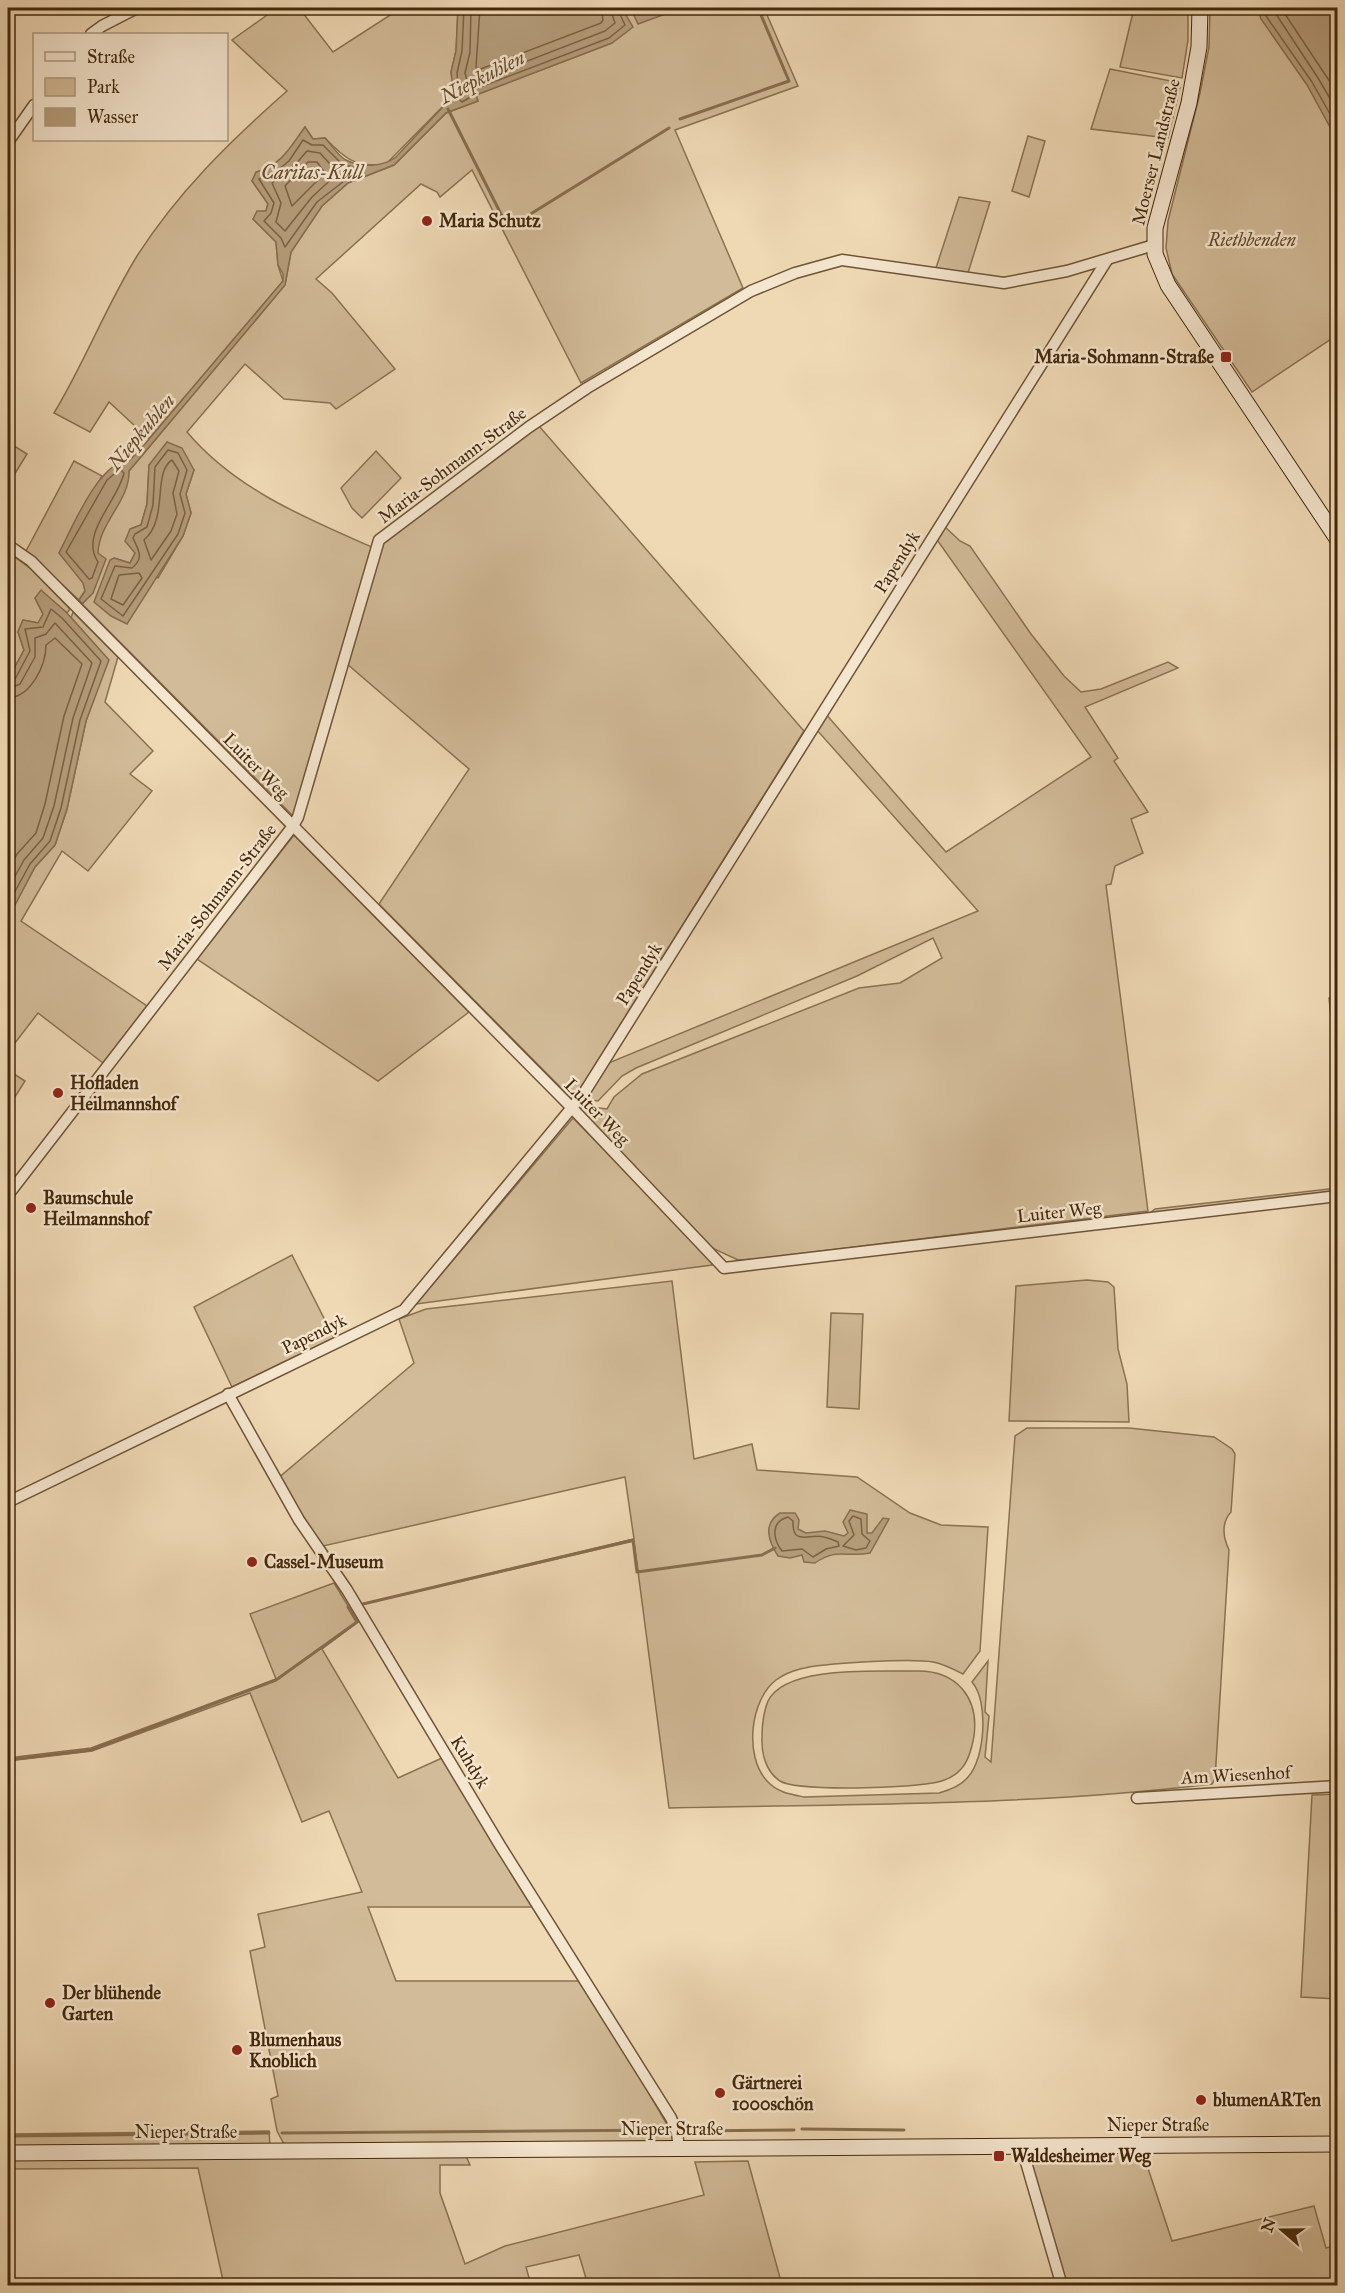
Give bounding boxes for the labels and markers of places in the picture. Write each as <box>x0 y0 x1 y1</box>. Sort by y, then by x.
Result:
place label: Maria Schutz <box>439 210 541 232</box>
marker: Maria Schutz <box>420 214 434 228</box>
place label: Maria-Sohmann-Straße <box>1034 346 1214 368</box>
marker: Maria-Sohmann-Straße <box>1219 350 1233 364</box>
place label: Hofladen Heilmannshof <box>70 1072 180 1115</box>
marker: Hofladen Heilmannshof <box>51 1086 65 1100</box>
place label: Baumschule Heilmannshof <box>43 1187 153 1230</box>
marker: Baumschule Heilmannshof <box>24 1201 38 1215</box>
place label: Cassel-Museum <box>264 1551 384 1573</box>
marker: Cassel-Museum <box>245 1555 259 1569</box>
place label: Der blühende Garten <box>62 1982 162 2025</box>
marker: Der blühende Garten <box>43 1996 57 2010</box>
place label: Blumenhaus Knoblich <box>249 2029 342 2072</box>
marker: Blumenhaus Knoblich <box>230 2043 244 2057</box>
place label: Gärtnerei 1000schön <box>732 2072 814 2115</box>
marker: Gärtnerei 1000schön <box>713 2086 727 2100</box>
place label: blumenARTen <box>1212 2089 1321 2111</box>
marker: blumenARTen <box>1194 2093 1208 2107</box>
place label: Waldesheimer Weg <box>1011 2145 1151 2168</box>
marker: Waldesheimer Weg <box>992 2149 1006 2163</box>

